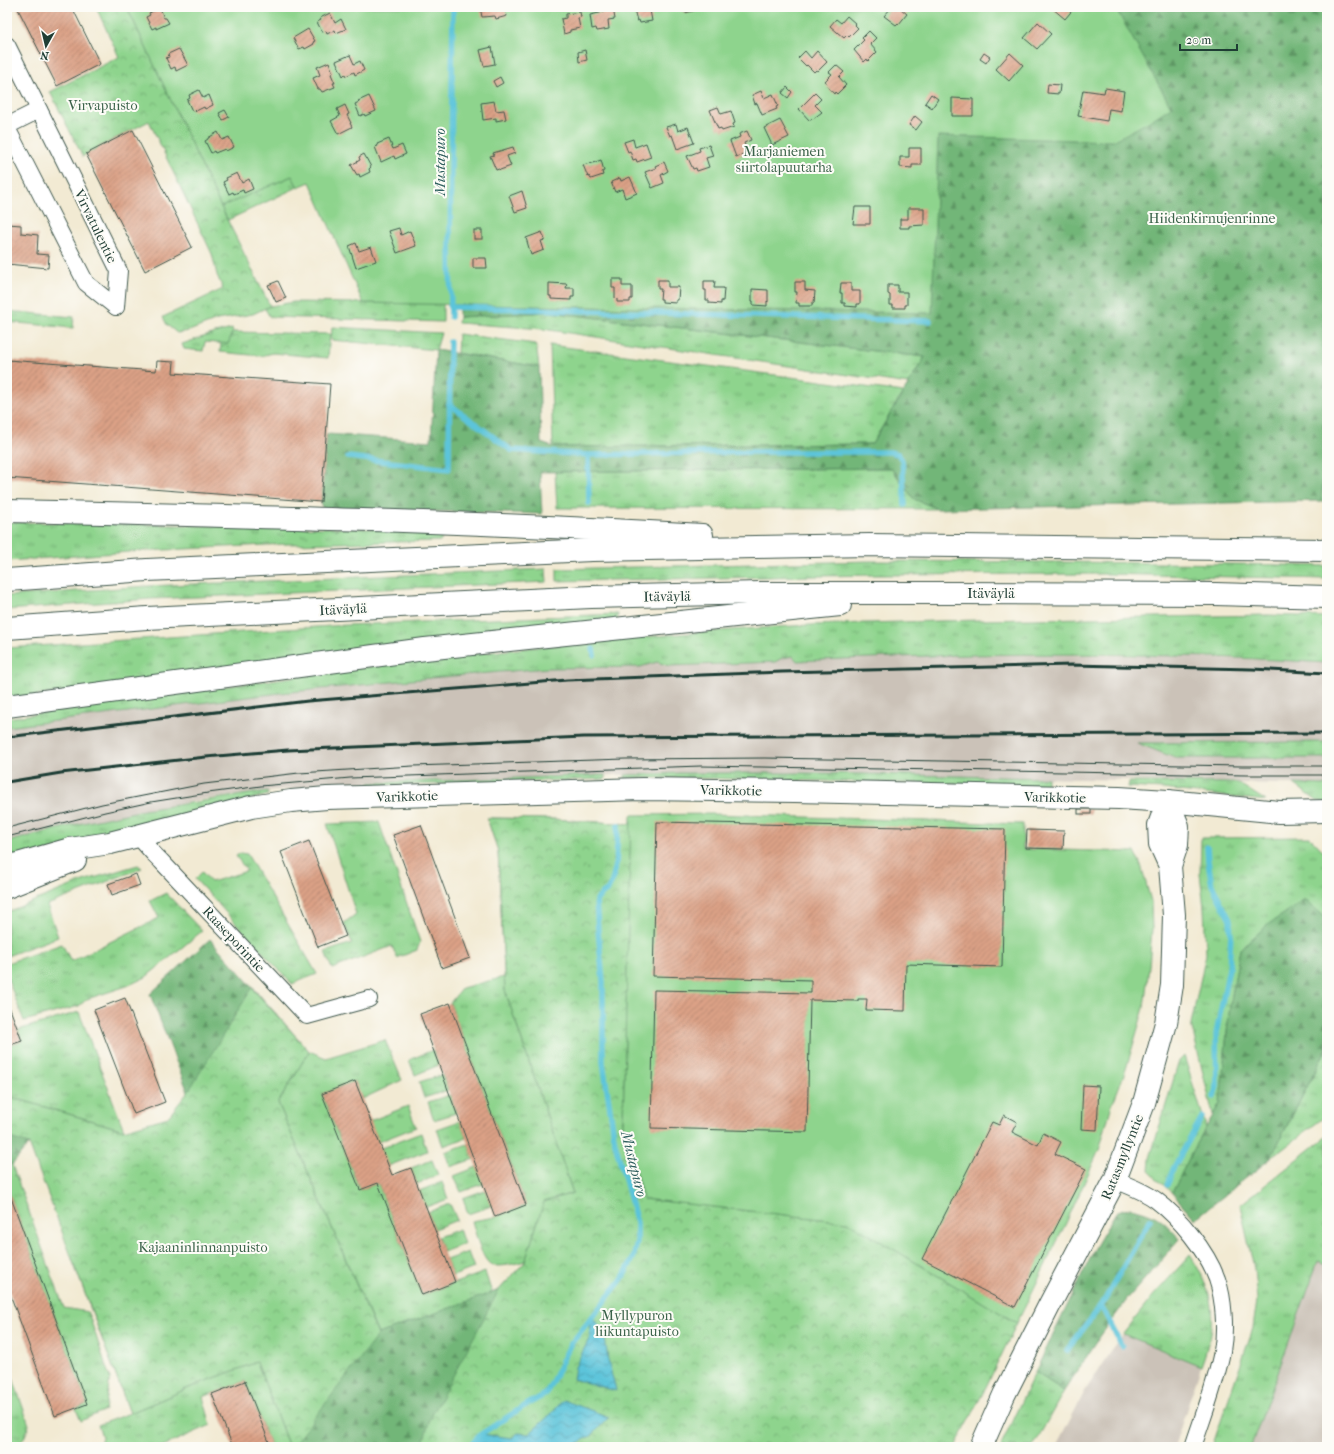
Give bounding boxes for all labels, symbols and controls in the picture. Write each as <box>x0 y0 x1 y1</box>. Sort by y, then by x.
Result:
north arrow <box>26 26 66 66</box>
scale bar <box>1180 26 1237 52</box>
text: 20 m <box>1186 33 1211 47</box>
text: N <box>39 48 50 62</box>
park label: Virvapuisto <box>67 97 138 114</box>
water label: Mustapuro <box>431 128 449 197</box>
park label: Marjaniemen siirtolapuutarha <box>736 143 833 176</box>
street label: Virvatulentie <box>70 186 121 266</box>
park label: Hiidenkirnujenrinne <box>1149 210 1276 227</box>
street label: Itäväylä <box>967 585 1015 602</box>
street label: Itäväylä <box>643 588 691 605</box>
street label: Itäväylä <box>319 600 368 619</box>
street label: Varikkotie <box>699 781 762 800</box>
street label: Varikkotie <box>375 787 438 806</box>
street label: Varikkotie <box>1023 788 1086 807</box>
street label: Raaseporintie <box>199 903 269 976</box>
street label: Ratasmyllyntie <box>1098 1112 1147 1203</box>
water label: Mustapuro <box>617 1128 651 1199</box>
park label: Kajaaninlinnanpuisto <box>138 1239 268 1256</box>
park label: Myllypuron liikuntapuisto <box>594 1307 679 1340</box>

